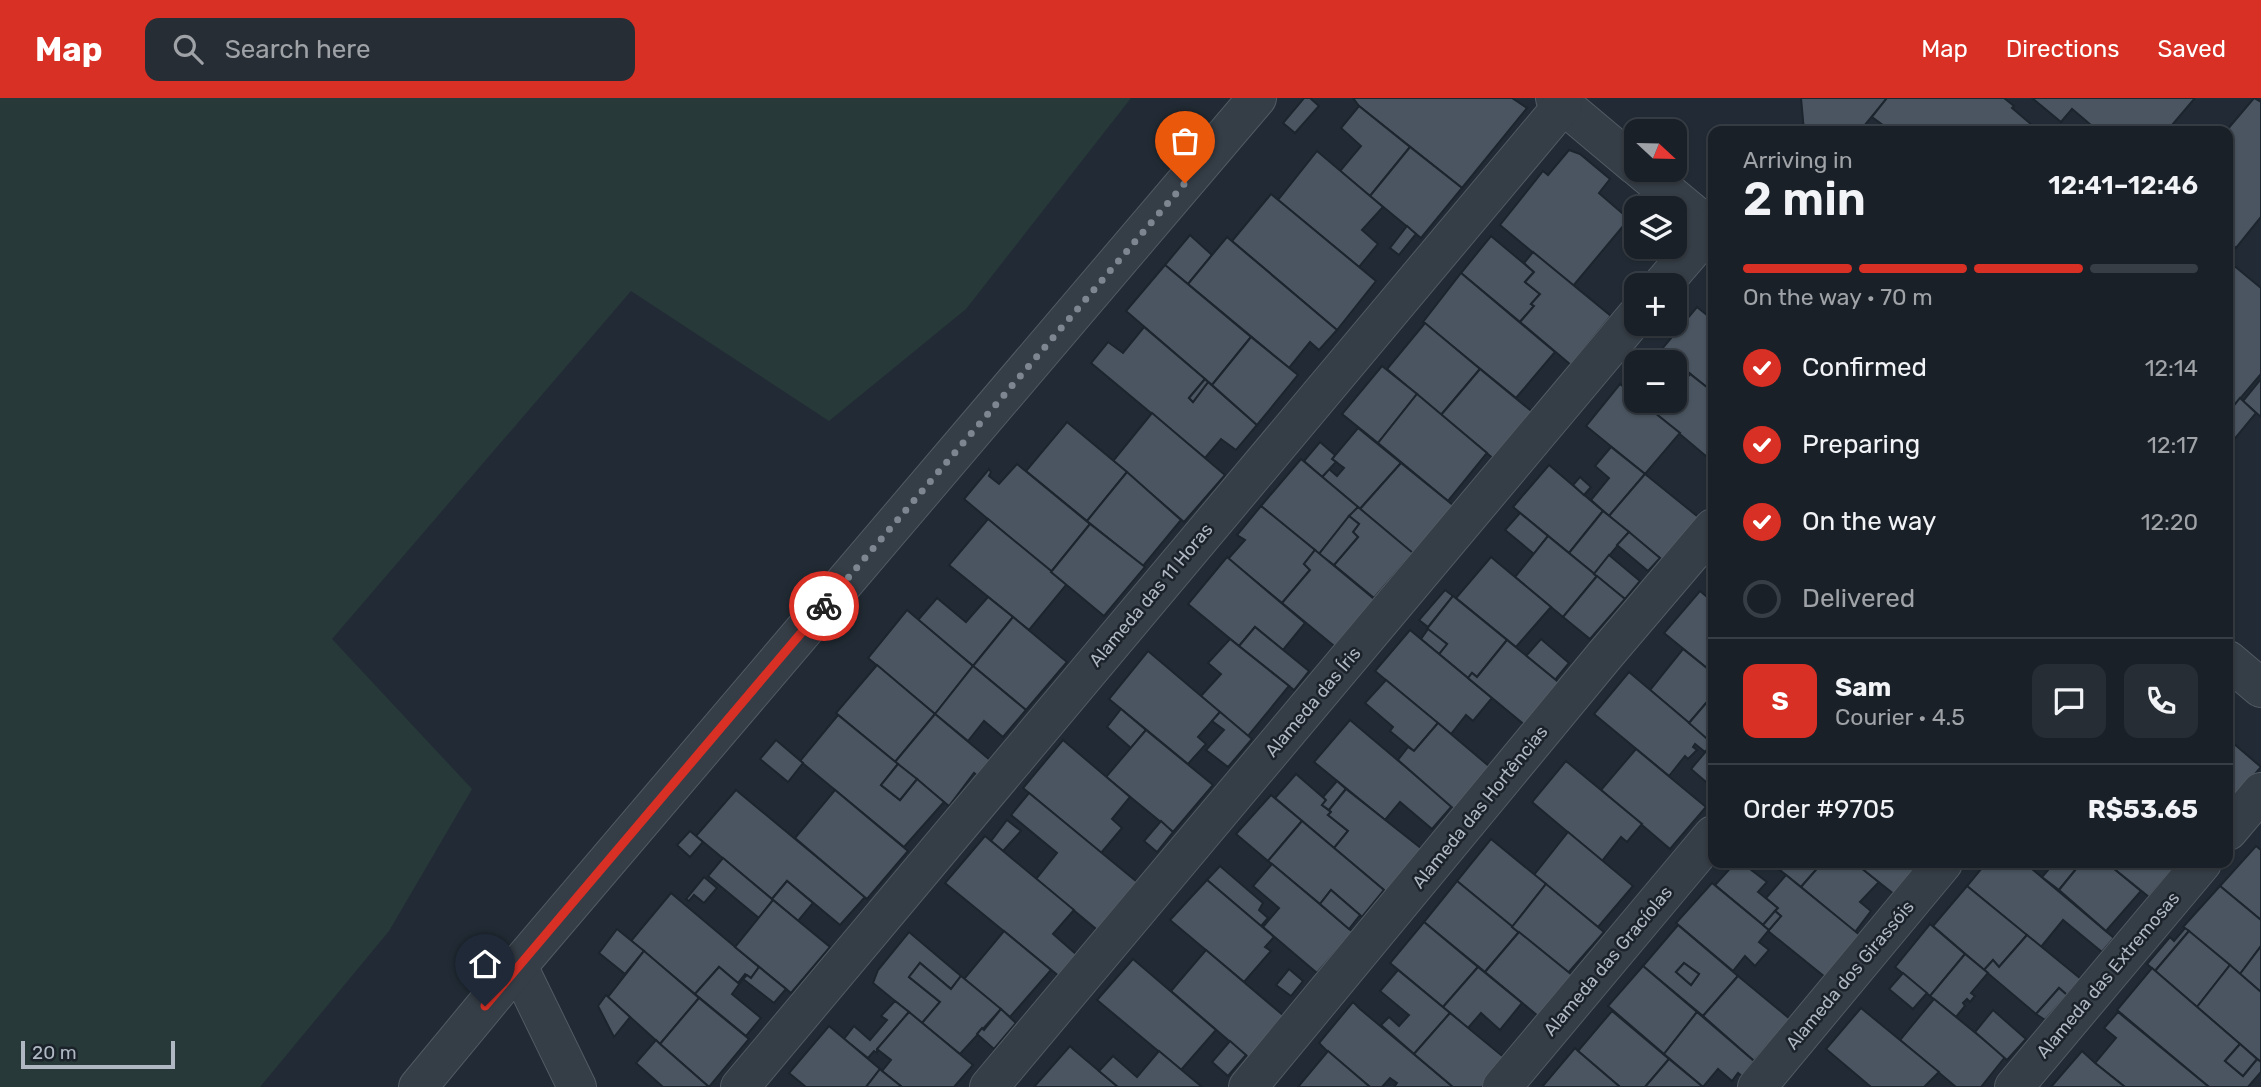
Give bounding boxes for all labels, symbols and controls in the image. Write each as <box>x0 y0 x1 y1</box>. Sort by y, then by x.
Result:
search box <box>145 18 635 81</box>
text: Map <box>35 30 103 69</box>
icon: search <box>169 30 207 68</box>
text: Search here <box>225 34 370 65</box>
text: Map <box>1921 35 1968 63</box>
text: Directions <box>2006 35 2119 63</box>
text: Saved <box>2157 35 2226 63</box>
pin <box>1155 111 1215 183</box>
north arrow <box>1624 119 1687 182</box>
map controls <box>1624 119 1687 413</box>
icon: bag <box>1166 122 1204 160</box>
text: Arriving in <box>1743 146 1853 174</box>
text: 12:41–12:46 <box>2048 170 2198 201</box>
text: 2 min <box>1743 172 1866 227</box>
button: layers <box>1624 196 1687 259</box>
button: + <box>1624 273 1687 336</box>
text: On the way · 70 m <box>1743 283 1933 311</box>
icon: check <box>1743 349 1781 387</box>
button: − <box>1624 350 1687 413</box>
text: Confirmed <box>1802 352 1927 383</box>
text: 12:14 <box>2145 354 2198 382</box>
icon: check <box>1743 426 1781 464</box>
text: Preparing <box>1802 429 1920 460</box>
text: 12:17 <box>2147 431 2198 459</box>
icon: check <box>1743 503 1781 541</box>
text: On the way <box>1802 506 1936 537</box>
text: 12:20 <box>2141 508 2198 536</box>
street label: Alameda das 11 Horas <box>1085 519 1217 671</box>
courier <box>789 571 859 641</box>
text: Delivered <box>1802 583 1915 614</box>
icon: bike <box>805 587 843 625</box>
street label: Alameda das Íris <box>1261 642 1365 762</box>
button: chat <box>2032 664 2106 738</box>
button: phone <box>2124 664 2198 738</box>
text: Sam <box>1835 672 1891 703</box>
text: S <box>1771 686 1789 717</box>
text: Courier · 4.5 <box>1835 703 1965 731</box>
street label: Alameda das Hortências <box>1408 721 1552 893</box>
text: Order #9705 <box>1743 794 1895 825</box>
text: R$53.65 <box>2088 794 2198 825</box>
street label: Alameda das Gracíolas <box>1539 882 1677 1040</box>
street label: Alameda das Extremosas <box>2032 887 2184 1063</box>
street label: Alameda dos Girassóis <box>1781 896 1919 1054</box>
pin <box>455 934 515 1006</box>
icon: home <box>466 945 504 983</box>
scale bar <box>21 1038 175 1070</box>
text: 20 m <box>32 1041 77 1064</box>

